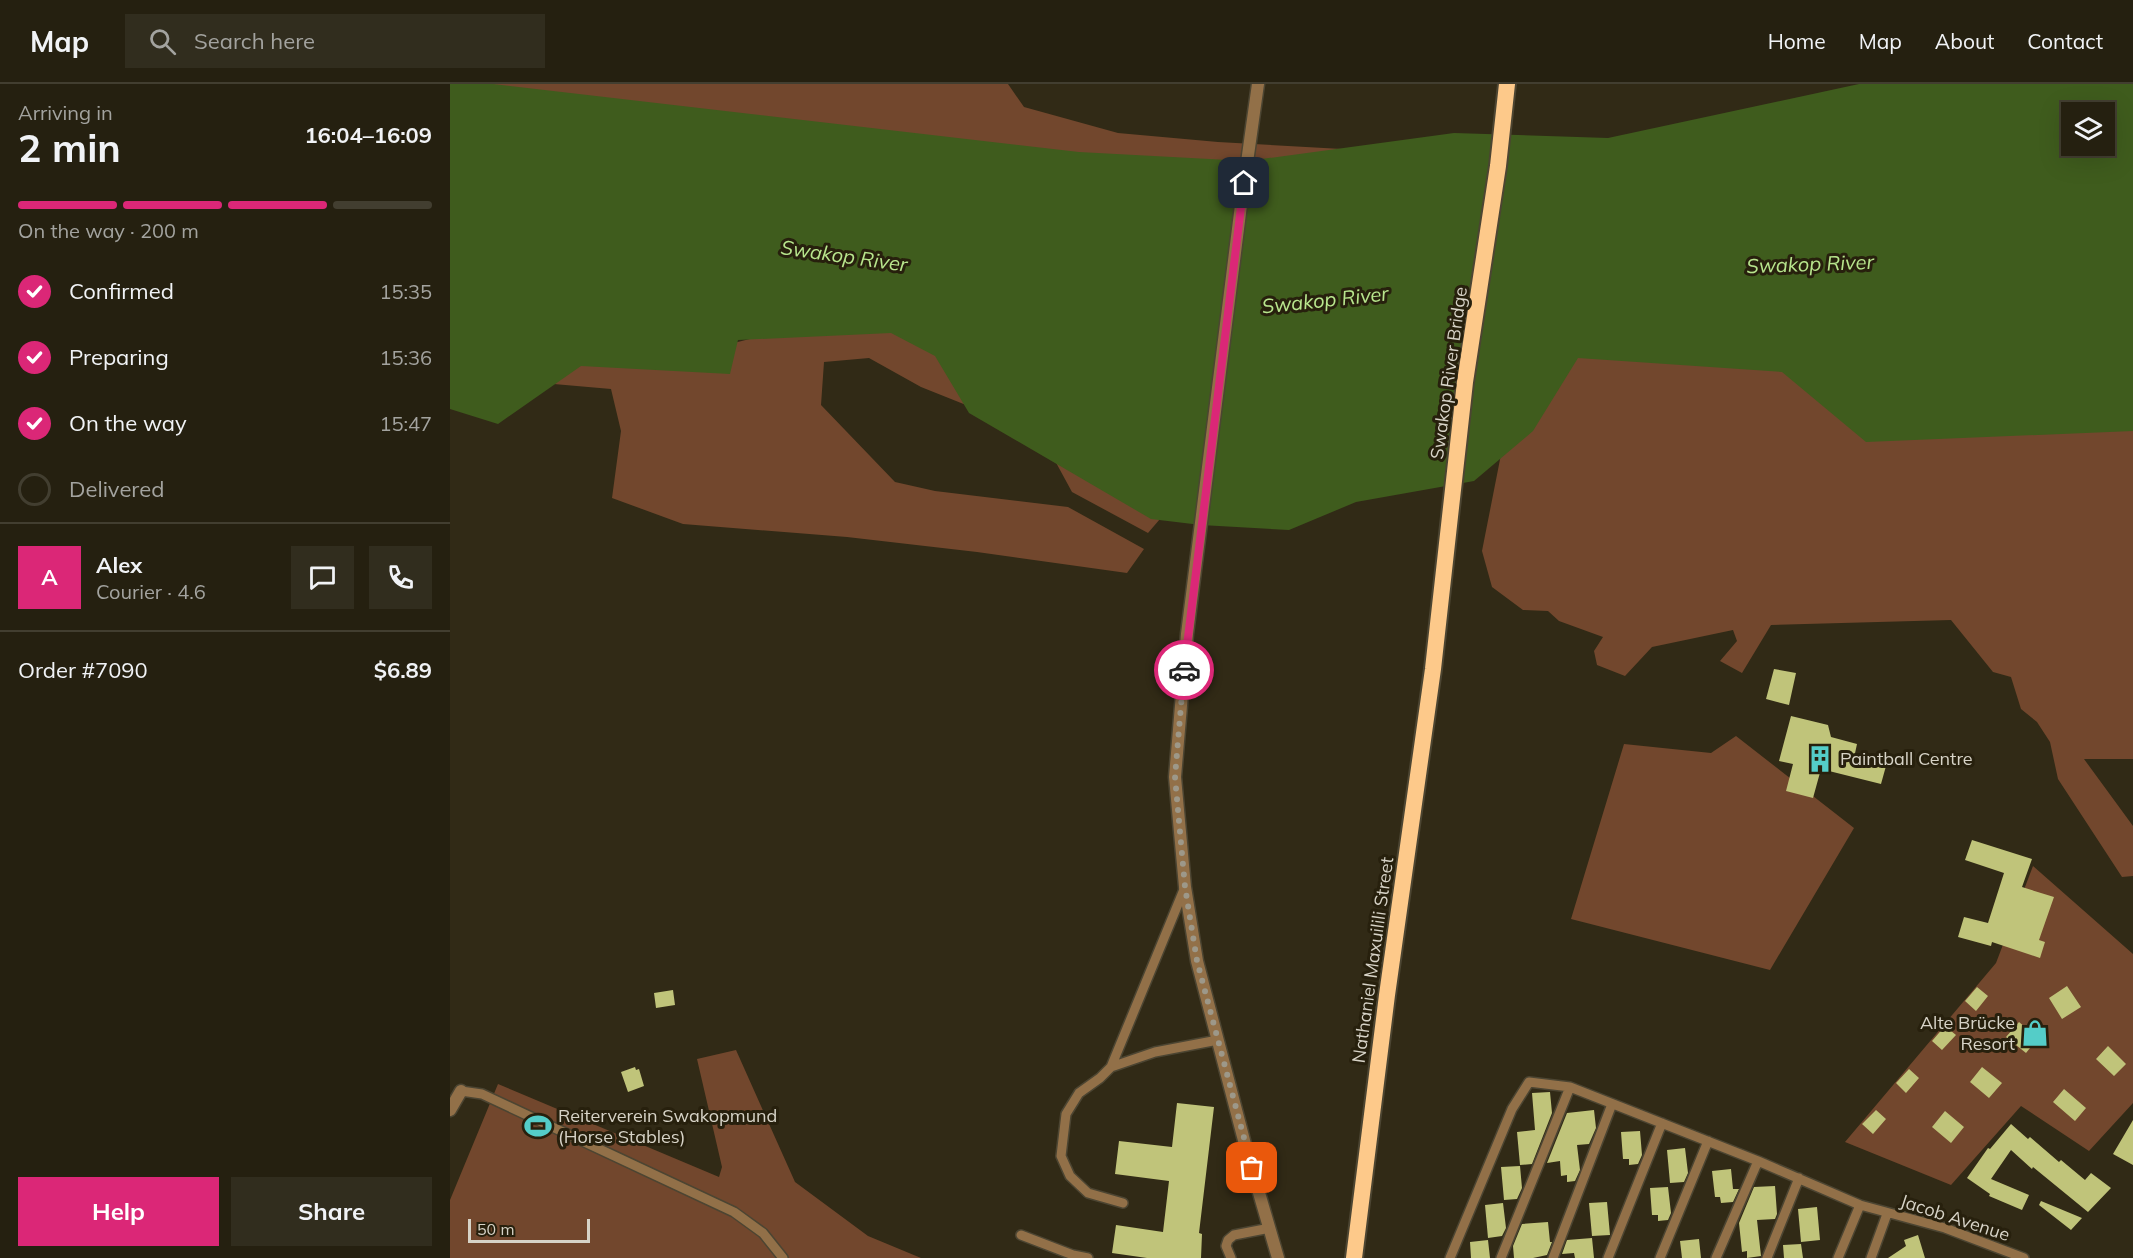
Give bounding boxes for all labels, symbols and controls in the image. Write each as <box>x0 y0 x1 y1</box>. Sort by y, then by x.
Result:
search box <box>125 14 545 68</box>
text: Map <box>30 24 89 59</box>
icon: search <box>146 25 179 58</box>
text: Search here <box>194 27 315 55</box>
text: Home <box>1768 28 1826 54</box>
text: Map <box>1859 28 1902 54</box>
text: About <box>1935 28 1994 54</box>
text: Contact <box>2027 28 2103 54</box>
text: Arriving in <box>18 100 113 125</box>
map controls <box>2061 102 2115 156</box>
button: layers <box>2061 102 2115 156</box>
text: 16:04–16:09 <box>304 121 432 149</box>
text: 2 min <box>18 123 121 172</box>
pin <box>1218 157 1269 208</box>
icon: home <box>1227 166 1260 199</box>
text: On the way · 200 m <box>18 218 199 243</box>
water label: Swakop River <box>779 234 910 277</box>
water label: Swakop River <box>1746 249 1875 278</box>
icon: check <box>18 275 51 308</box>
text: Confirmed <box>69 277 174 305</box>
text: 15:35 <box>379 279 432 304</box>
water label: Swakop River <box>1260 280 1390 319</box>
street label: Swakop River Bridge <box>1425 285 1472 461</box>
icon: check <box>18 341 51 374</box>
text: Preparing <box>69 343 169 371</box>
text: 15:36 <box>379 345 432 370</box>
icon: check <box>18 407 51 440</box>
text: On the way <box>69 409 187 437</box>
text: 15:47 <box>379 411 432 436</box>
text: Delivered <box>69 475 164 503</box>
button: chat <box>291 546 354 609</box>
button: phone <box>369 546 432 609</box>
text: Alex <box>96 551 142 579</box>
text: A <box>41 563 58 591</box>
text: Courier · 4.6 <box>96 579 206 604</box>
courier <box>1154 640 1214 700</box>
icon: car <box>1168 654 1201 687</box>
text: Order #7090 <box>18 656 148 684</box>
text: $6.89 <box>374 656 432 684</box>
building icon: Paintball Centre <box>1805 744 1835 774</box>
place label: Paintball Centre <box>1840 747 1973 770</box>
street label: Nathaniel Maxuilili Street <box>1347 856 1398 1064</box>
place label: Alte Brücke Resort <box>1920 1011 2015 1055</box>
shop icon: Alte Brücke Resort <box>2020 1018 2050 1048</box>
place label: Reiterverein Swakopmund (Horse Stables) <box>558 1104 777 1148</box>
sports icon: Reiterverein Swakopmund (Horse Stables) <box>523 1111 553 1141</box>
pin <box>1226 1142 1277 1193</box>
icon: bag <box>1235 1151 1268 1184</box>
button: Help <box>18 1177 219 1246</box>
button: Share <box>231 1177 432 1246</box>
street label: Jacob Avenue <box>1897 1189 2013 1246</box>
scale bar <box>468 1216 590 1244</box>
text: 50 m <box>477 1219 514 1239</box>

